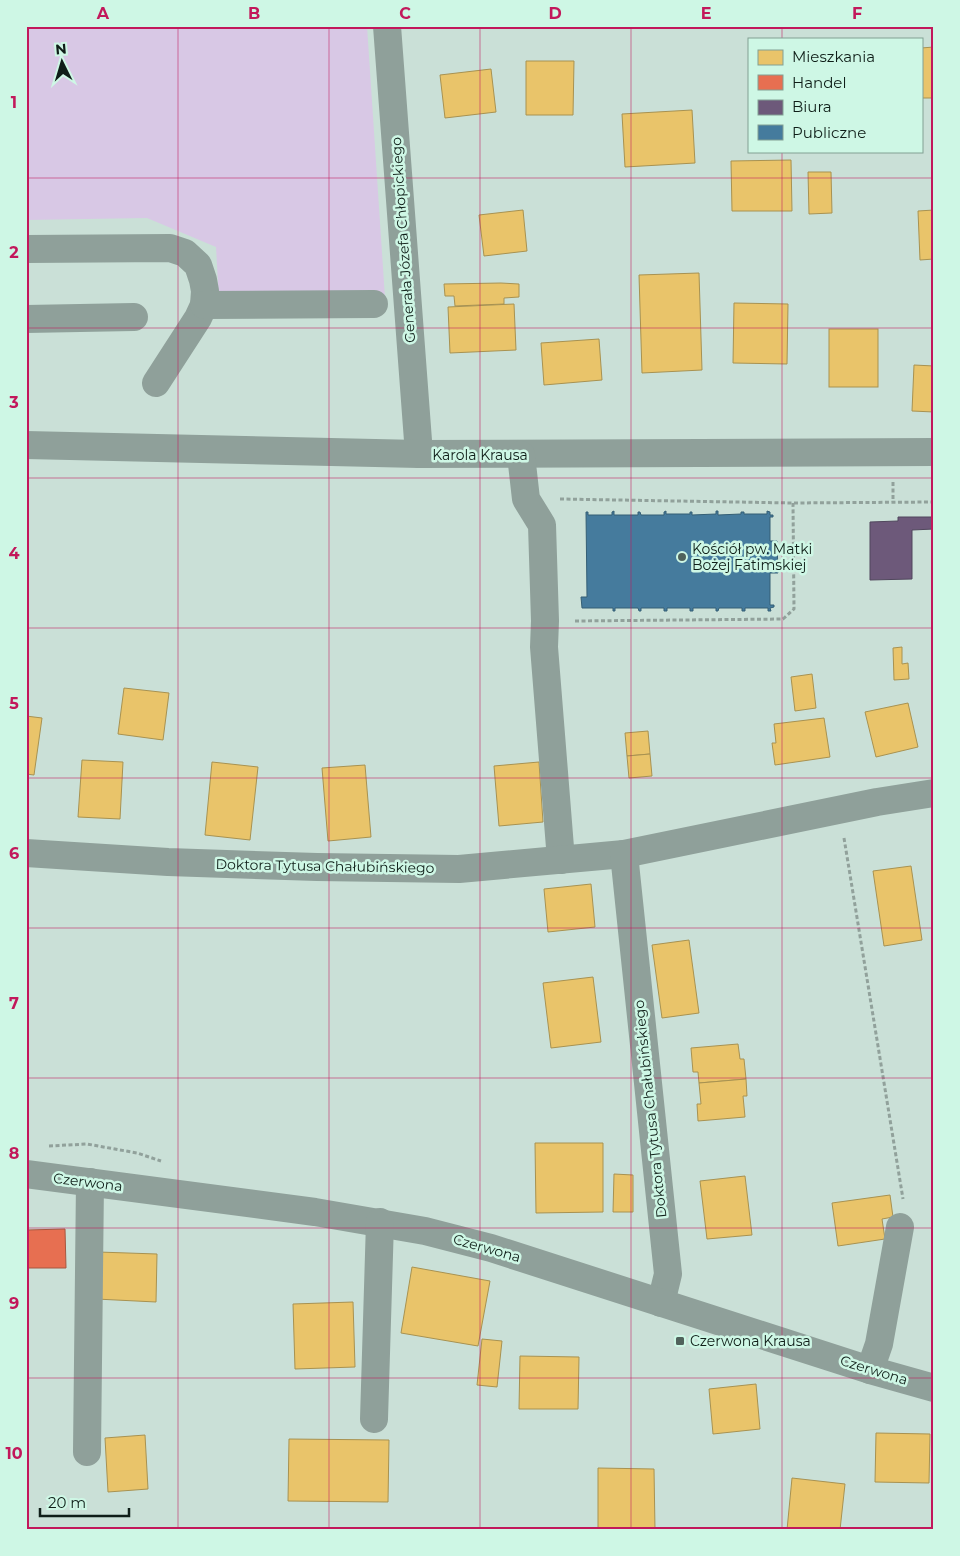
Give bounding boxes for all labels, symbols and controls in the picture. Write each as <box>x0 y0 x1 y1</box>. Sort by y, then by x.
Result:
text: A <box>96 4 110 23</box>
text: B <box>248 4 260 23</box>
text: C <box>399 4 411 23</box>
text: D <box>548 4 562 23</box>
text: E <box>701 4 711 23</box>
text: F <box>852 4 862 23</box>
north arrow <box>38 38 88 88</box>
legend <box>748 38 922 152</box>
text: N <box>54 40 67 59</box>
text: Mieszkania <box>792 47 875 66</box>
text: Handel <box>792 73 846 92</box>
text: 1 <box>11 93 17 112</box>
text: Biura <box>792 97 832 116</box>
text: Publiczne <box>792 123 866 142</box>
street label: Generała Józefa Chłopickiego <box>387 136 419 343</box>
text: 2 <box>9 243 19 262</box>
text: 3 <box>8 393 19 412</box>
street label: Karola Krausa <box>432 446 528 464</box>
place label: Kościół pw. Matki Bożej Fatimskiej <box>692 540 812 574</box>
text: 4 <box>8 544 20 563</box>
marker: Kościół pw. Matki Bożej Fatimskiej <box>676 551 688 563</box>
text: 5 <box>9 694 19 713</box>
text: 6 <box>9 844 19 863</box>
street label: Doktora Tytusa Chałubińskiego <box>215 855 435 877</box>
text: 7 <box>9 994 19 1013</box>
street label: Doktora Tytusa Chałubińskiego <box>630 999 670 1219</box>
text: 8 <box>9 1144 19 1163</box>
street label: Czerwona <box>52 1169 124 1195</box>
street label: Czerwona <box>451 1230 523 1266</box>
text: 9 <box>9 1294 19 1313</box>
place label: Czerwona Krausa <box>690 1332 811 1350</box>
marker: Czerwona Krausa <box>674 1335 686 1347</box>
street label: Czerwona <box>838 1351 910 1389</box>
text: 10 <box>5 1444 23 1463</box>
scale bar <box>40 1486 129 1518</box>
text: 20 m <box>48 1493 86 1512</box>

